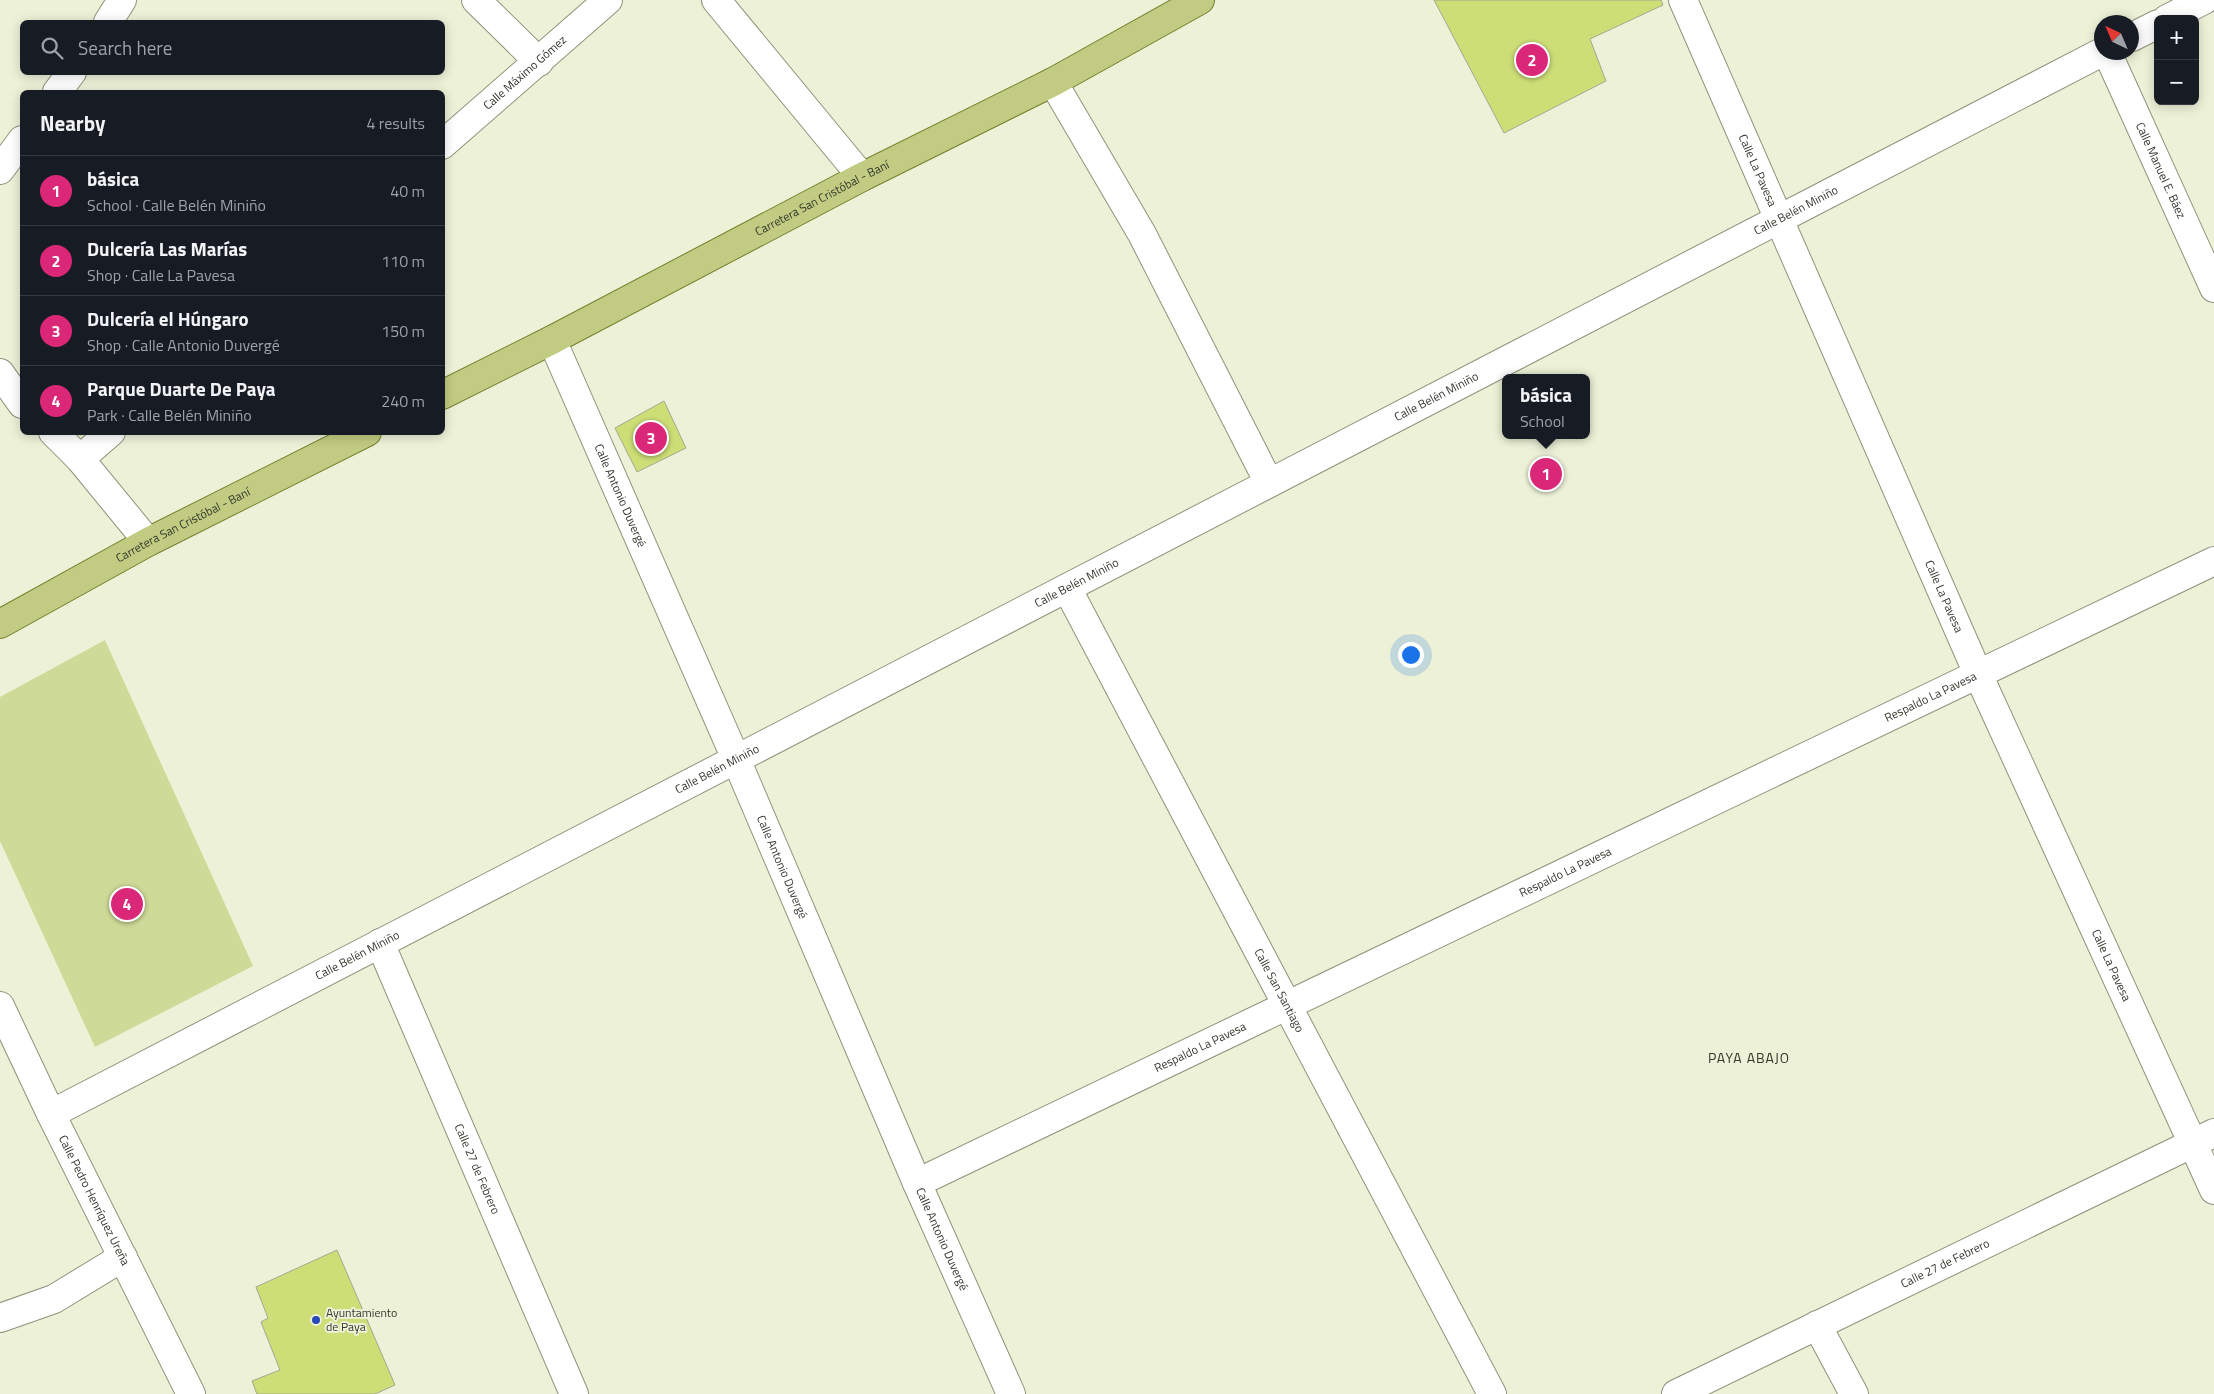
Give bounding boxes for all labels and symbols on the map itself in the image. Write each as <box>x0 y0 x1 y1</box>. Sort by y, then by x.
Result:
north arrow <box>2094 15 2139 60</box>
street label: Calle Máximo Gómez <box>479 30 570 114</box>
pin: 2 <box>1516 41 1548 79</box>
street label: Calle Manuel E. Báez <box>2131 119 2191 222</box>
street label: Calle La Pavesa <box>1734 131 1782 210</box>
street label: Carretera San Cristóbal - Baní <box>751 154 893 241</box>
street label: Calle Belén Miniño <box>1750 180 1841 240</box>
street label: Calle Belén Miniño <box>1390 366 1482 426</box>
pin: 3 <box>635 419 667 457</box>
street label: Calle Antonio Duvergé <box>590 441 652 550</box>
pin: 1 <box>1530 455 1562 493</box>
street label: Carretera San Cristóbal - Baní <box>112 482 255 567</box>
street label: Calle Belén Miniño <box>1031 553 1122 612</box>
street label: Calle La Pavesa <box>1920 557 1969 636</box>
your location <box>1398 642 1424 668</box>
street label: Respaldo La Pavesa <box>1881 666 1980 727</box>
street label: Calle Belén Miniño <box>671 739 762 798</box>
street label: Calle Antonio Duvergé <box>752 812 813 922</box>
street label: Respaldo La Pavesa <box>1516 841 1614 902</box>
pin: 4 <box>111 885 143 923</box>
street label: Calle Belén Miniño <box>312 925 403 985</box>
street label: Calle La Pavesa <box>2087 926 2136 1004</box>
street label: Calle San Santiago <box>1250 945 1310 1036</box>
street label: Respaldo La Pavesa <box>1151 1017 1249 1077</box>
district label: PAYA ABAJO <box>1708 1047 1790 1068</box>
street label: Calle 27 de Febrero <box>450 1120 506 1217</box>
street label: Calle Pedro Henríquez Ureña <box>54 1132 135 1269</box>
street label: Calle Antonio Duvergé <box>911 1184 974 1294</box>
street label: Calle 27 de Febrero <box>1897 1233 1993 1293</box>
place label: Ayuntamiento de Paya <box>326 1303 397 1336</box>
marker: Ayuntamiento de Paya <box>310 1314 322 1326</box>

